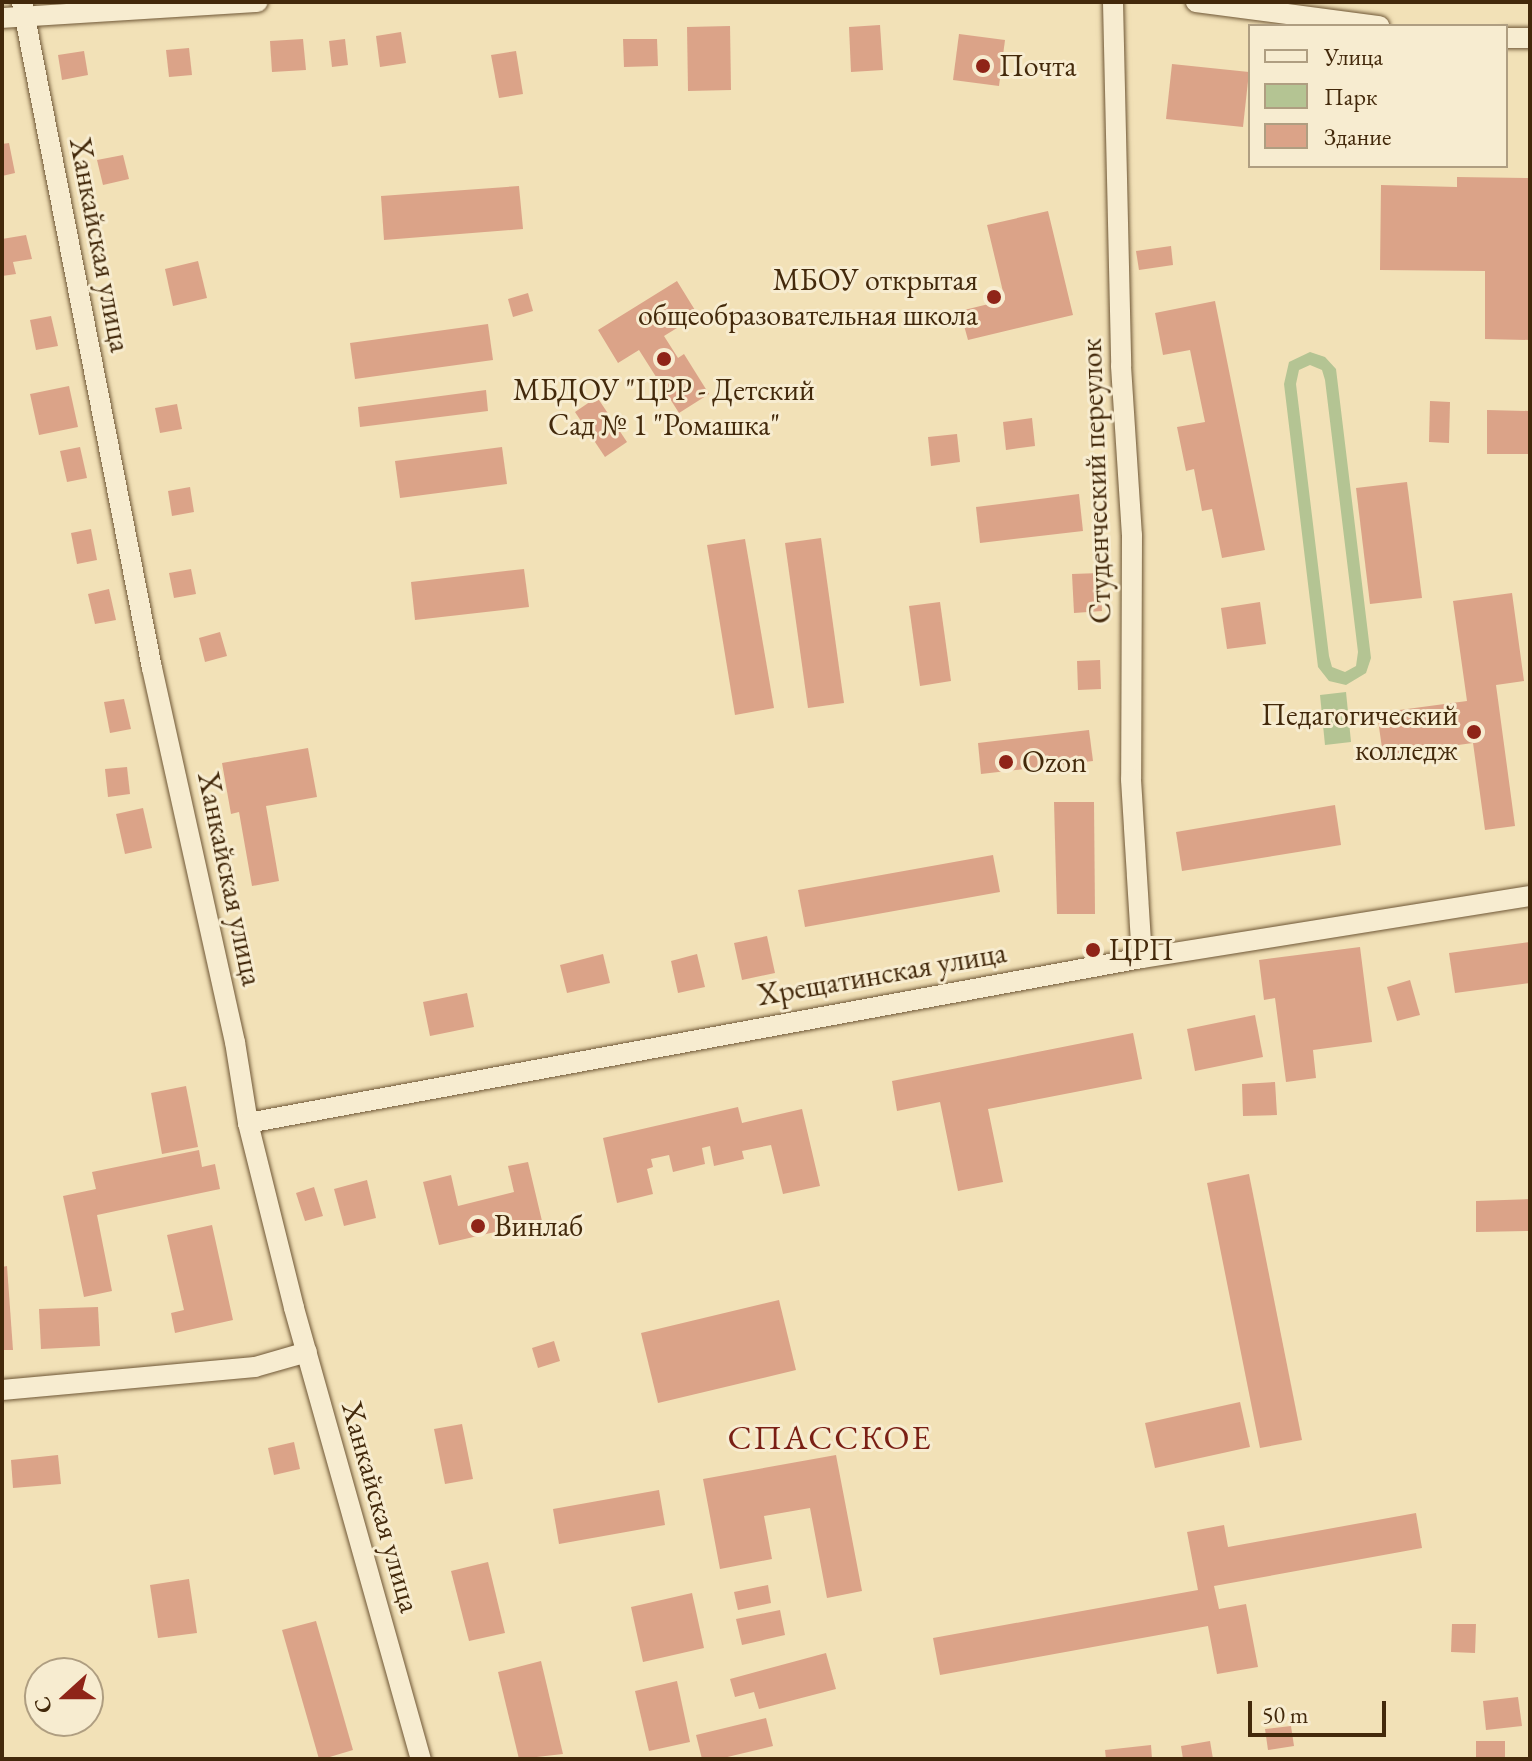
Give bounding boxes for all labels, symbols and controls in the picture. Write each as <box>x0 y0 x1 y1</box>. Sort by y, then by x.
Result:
legend <box>1248 24 1508 168</box>
text: Улица <box>1324 41 1383 72</box>
place label: Почта <box>999 48 1076 84</box>
marker: Почта <box>974 57 992 75</box>
text: Парк <box>1324 81 1377 112</box>
text: Здание <box>1324 121 1391 152</box>
street label: Ханкайская улица <box>62 135 138 355</box>
place label: МБОУ открытая общеобразовательная школа <box>638 262 978 332</box>
marker: МБОУ открытая общеобразовательная школа <box>985 288 1003 306</box>
street label: Студенческий переулок <box>1073 338 1119 624</box>
marker: МБДОУ "ЦРР - Детский Сад № 1 "Ромашка" <box>655 350 673 368</box>
place label: МБДОУ "ЦРР - Детский Сад № 1 "Ромашка" <box>513 372 815 442</box>
place label: Педагогический колледж <box>1261 697 1458 768</box>
marker: Педагогический колледж <box>1465 723 1483 741</box>
place label: Ozon <box>1022 744 1087 780</box>
marker: Ozon <box>997 753 1015 771</box>
street label: Ханкайская улица <box>190 769 270 989</box>
place label: ЦРП <box>1109 932 1174 968</box>
street label: Хрещатинская улица <box>755 934 1009 1014</box>
marker: ЦРП <box>1084 941 1102 959</box>
place label: Винлаб <box>494 1208 583 1244</box>
marker: Винлаб <box>469 1217 487 1235</box>
street label: Ханкайская улица <box>334 1397 428 1617</box>
district label: СПАССКОЕ <box>727 1418 933 1458</box>
north arrow <box>24 1657 104 1737</box>
scale bar <box>1252 1685 1390 1735</box>
text: С <box>27 1693 59 1718</box>
text: 50 m <box>1262 1699 1309 1730</box>

